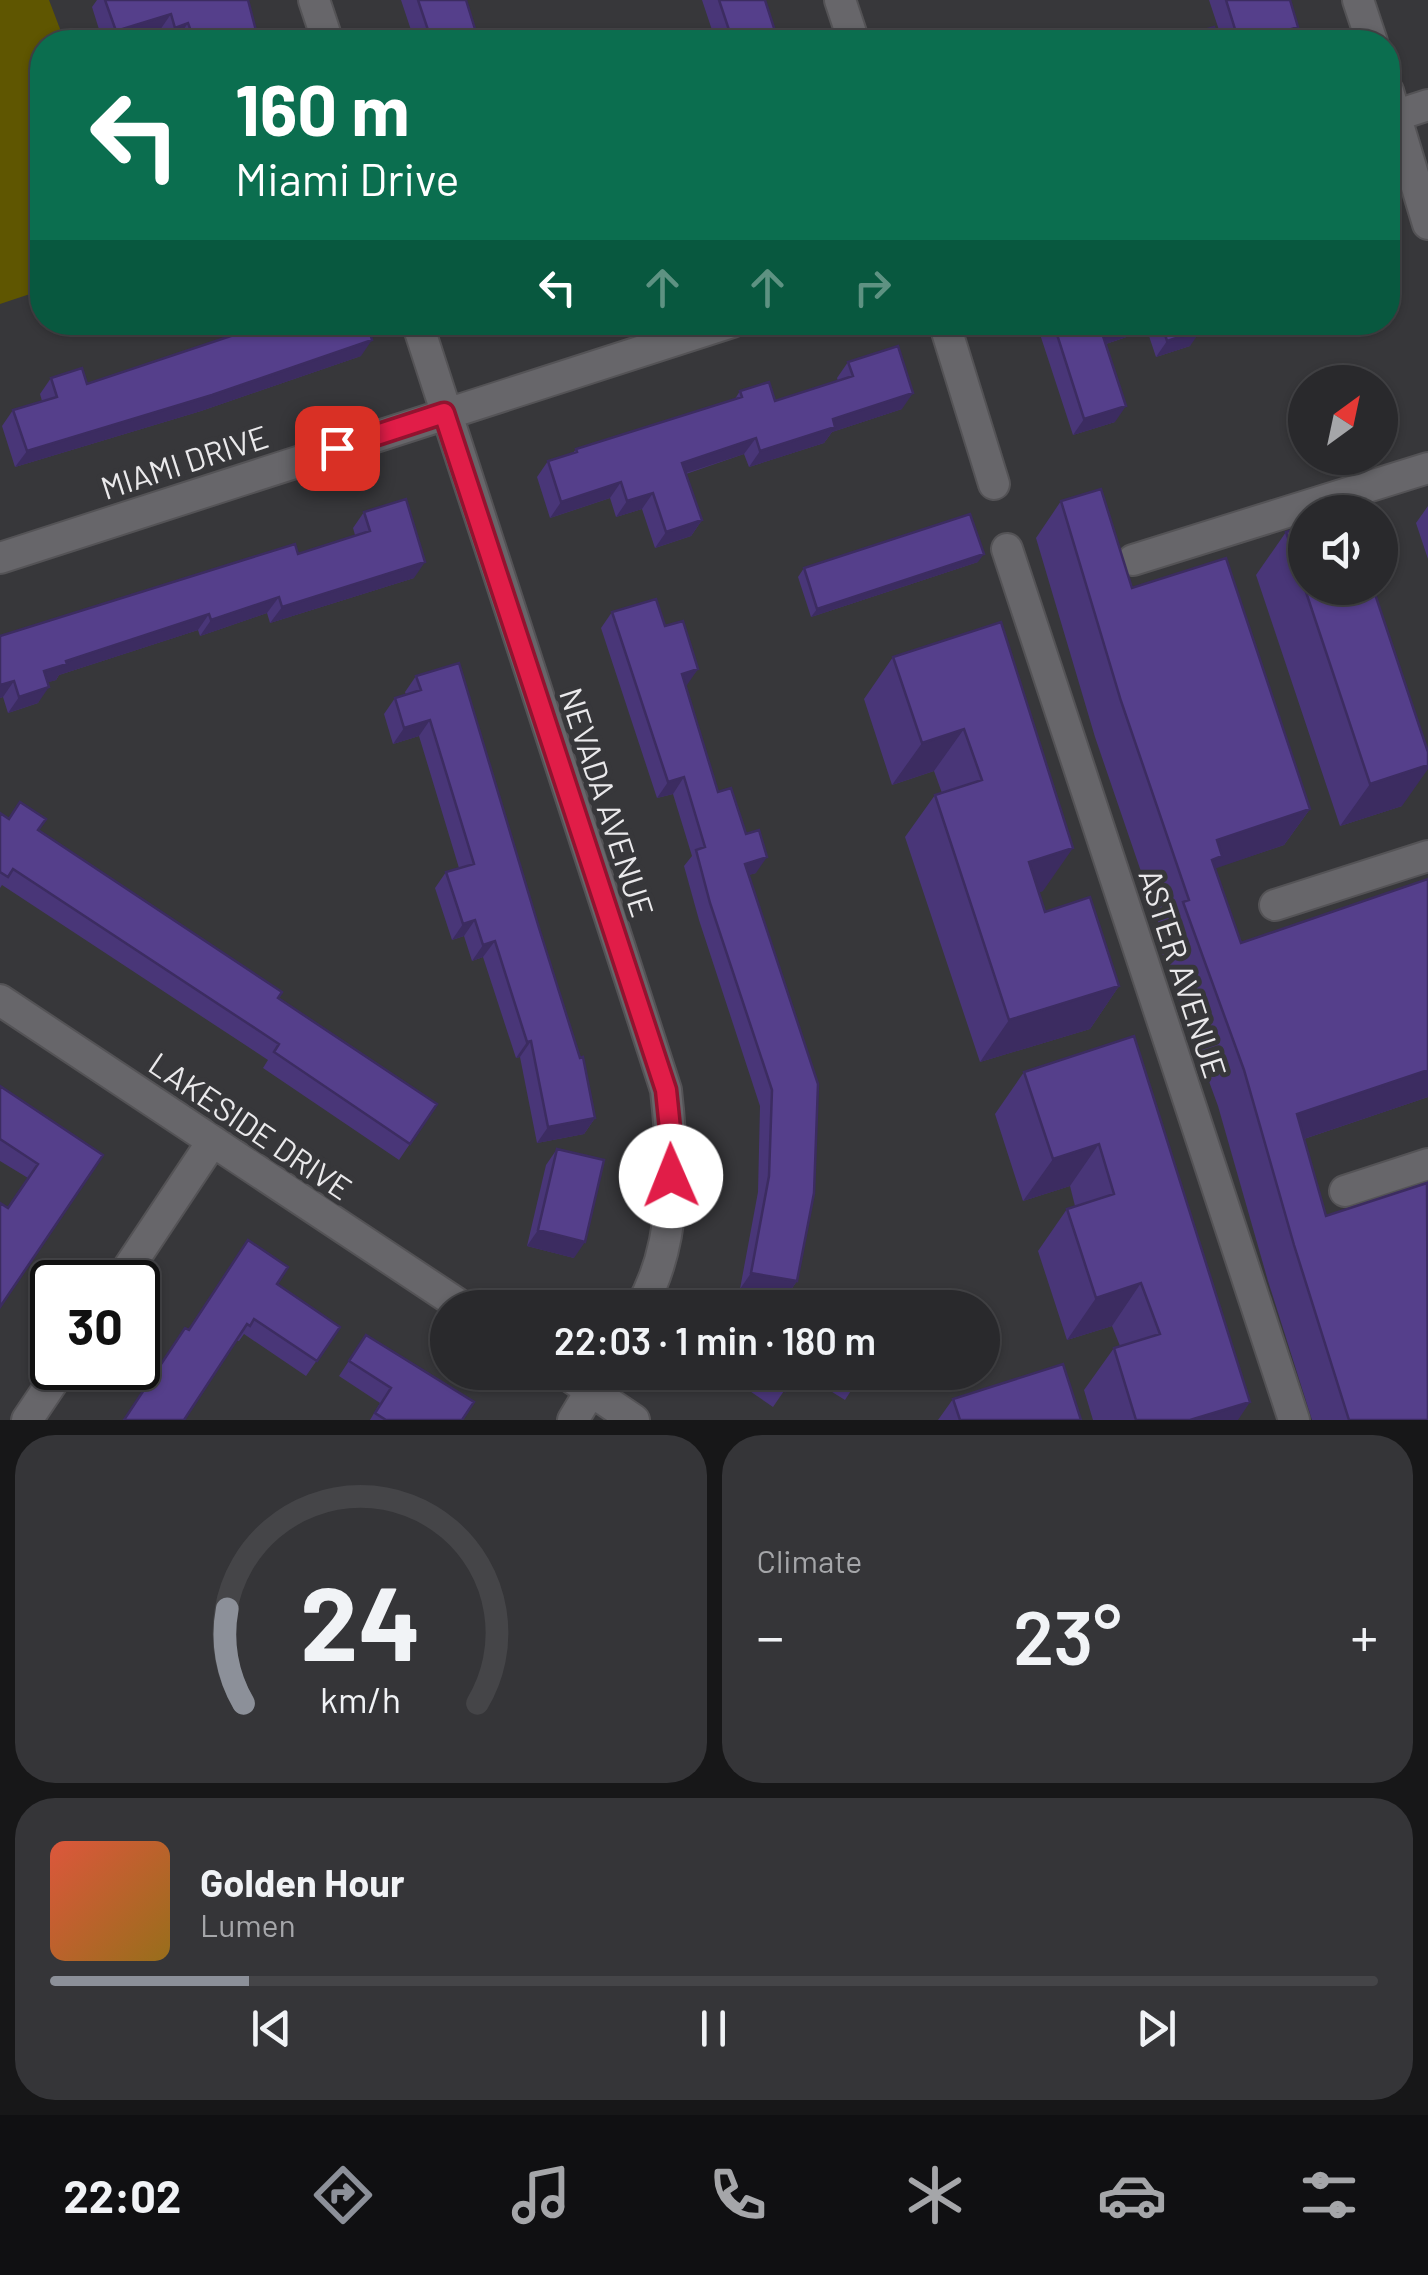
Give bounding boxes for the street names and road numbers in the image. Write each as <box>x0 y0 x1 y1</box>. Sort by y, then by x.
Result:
street label: MIAMI DRIVE <box>96 416 272 506</box>
street label: NEVADA AVENUE <box>553 683 663 921</box>
street label: ASTER AVENUE <box>1132 864 1236 1082</box>
street label: LAKESIDE DRIVE <box>143 1043 359 1207</box>

